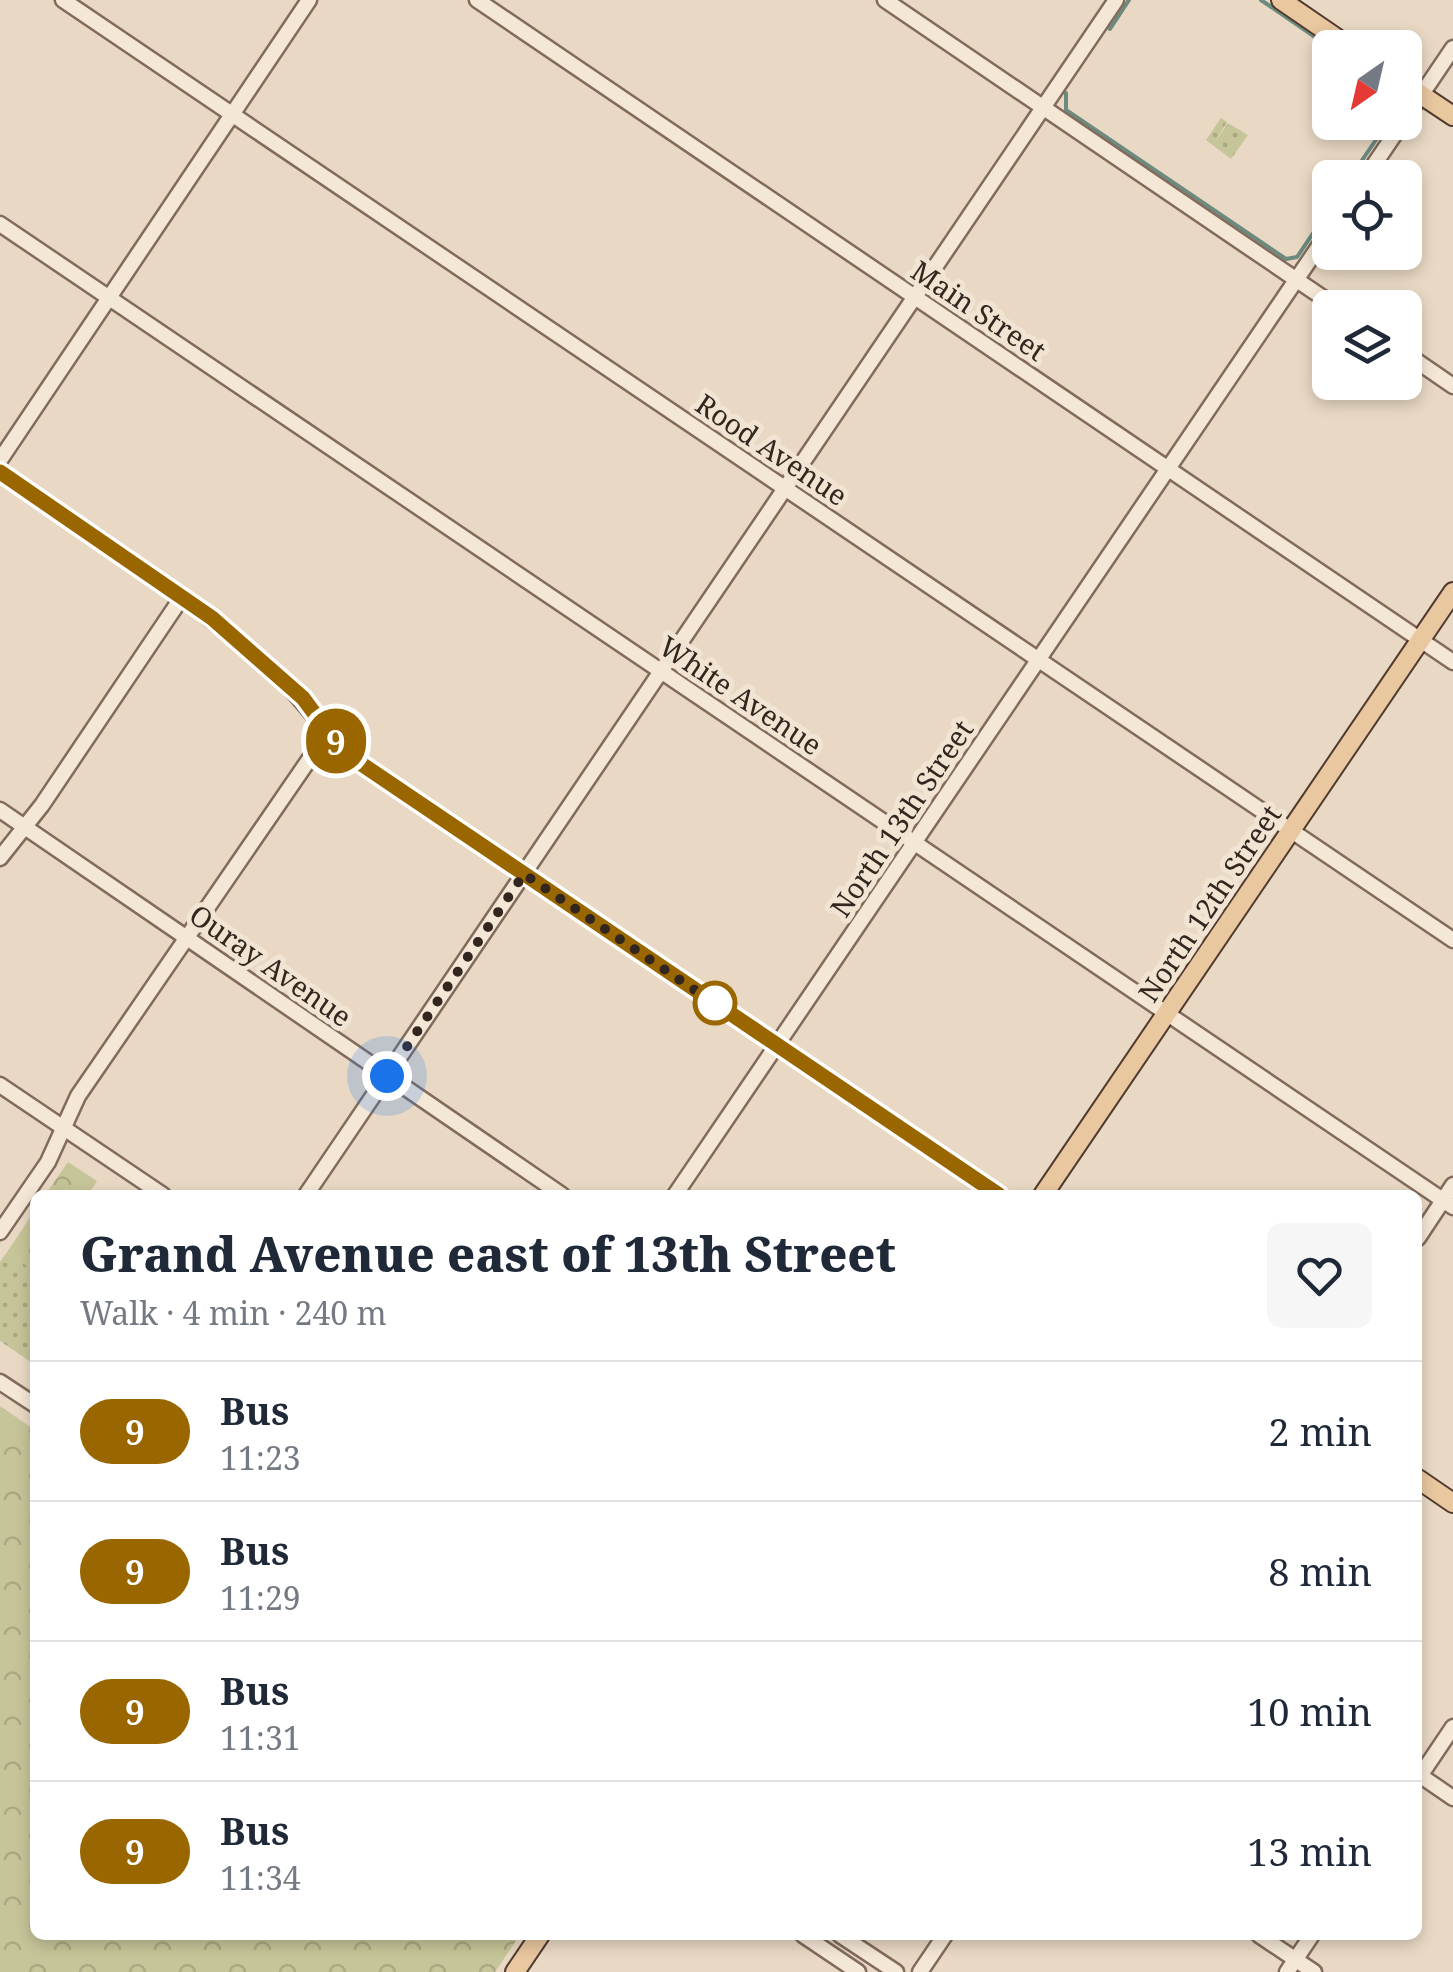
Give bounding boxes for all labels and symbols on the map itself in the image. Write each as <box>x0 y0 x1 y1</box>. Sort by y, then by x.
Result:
north arrow <box>1312 30 1422 140</box>
street label: Main Street <box>904 251 1054 369</box>
street label: Rood Avenue <box>689 384 855 514</box>
street label: White Avenue <box>652 627 830 763</box>
line badge: 9 <box>304 708 368 774</box>
street label: North 13th Street <box>821 712 981 924</box>
street label: North 12th Street <box>1129 797 1289 1009</box>
street label: Ouray Avenue <box>182 895 360 1035</box>
unlabelled marker <box>694 982 736 1024</box>
your location <box>362 1051 412 1101</box>

